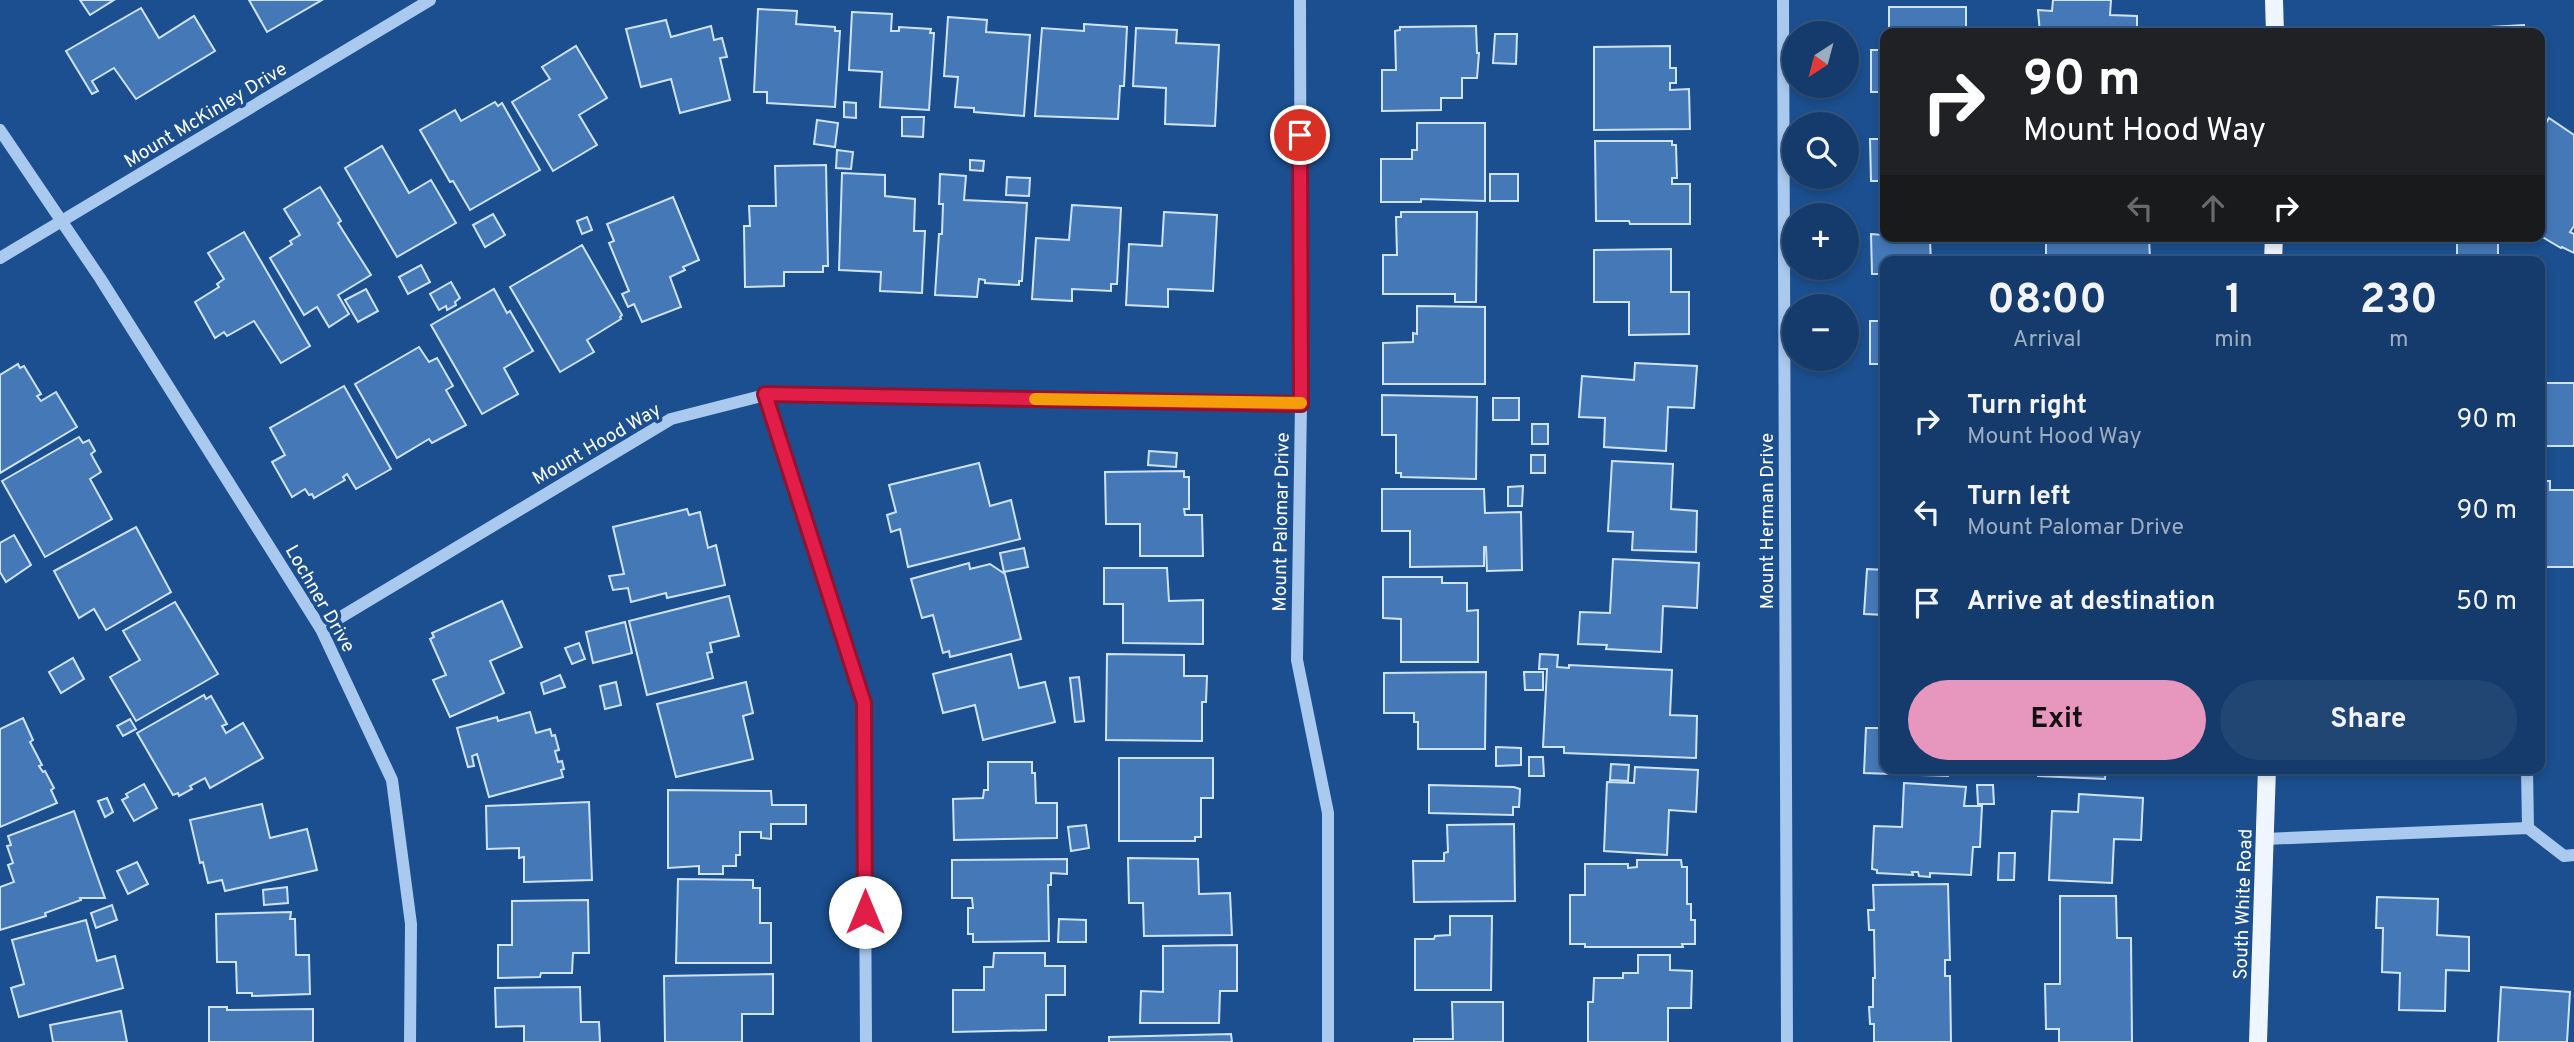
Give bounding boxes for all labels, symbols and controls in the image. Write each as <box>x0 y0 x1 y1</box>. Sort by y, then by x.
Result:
north arrow <box>1782 21 1858 98</box>
map controls <box>1782 21 1859 371</box>
text: 90 m <box>2023 51 2141 113</box>
icon: right <box>1908 56 1999 147</box>
street label: Mount McKinley Drive <box>120 58 292 174</box>
pin <box>1270 105 1330 165</box>
button: search <box>1782 112 1859 189</box>
text: Mount Hood Way <box>2023 112 2266 152</box>
icon: arrive <box>1281 116 1319 154</box>
icon: left <box>2121 189 2159 227</box>
icon: ahead <box>2194 189 2232 227</box>
icon: right <box>2267 189 2305 227</box>
button: + <box>1782 203 1859 280</box>
text: 08:00 <box>1987 275 2107 328</box>
text: 1 <box>2225 275 2242 328</box>
text: 230 <box>2360 275 2438 328</box>
button: − <box>1782 294 1859 371</box>
text: Arrival <box>2013 326 2081 355</box>
text: min <box>2214 326 2253 355</box>
text: m <box>2389 326 2409 355</box>
text: Turn right <box>1967 390 2087 423</box>
street label: Mount Hood Way <box>529 398 665 491</box>
icon: right <box>1908 402 1946 440</box>
text: 90 m <box>2457 404 2517 437</box>
text: Mount Hood Way <box>1967 423 2142 452</box>
street label: Mount Palomar Drive <box>1268 432 1296 612</box>
street label: Mount Herman Drive <box>1756 433 1780 609</box>
text: Turn left <box>1967 481 2071 514</box>
icon: left <box>1908 493 1946 531</box>
text: 90 m <box>2457 495 2517 528</box>
text: Mount Palomar Drive <box>1967 514 2184 543</box>
street label: Lochner Drive <box>279 541 360 657</box>
icon: arrive <box>1908 584 1946 622</box>
text: Arrive at destination <box>1967 586 2215 619</box>
text: 50 m <box>2456 586 2517 619</box>
button: Exit <box>1908 680 2206 760</box>
button: Share <box>2220 680 2517 760</box>
street label: South White Road <box>2229 828 2259 980</box>
position arrow <box>828 875 902 949</box>

